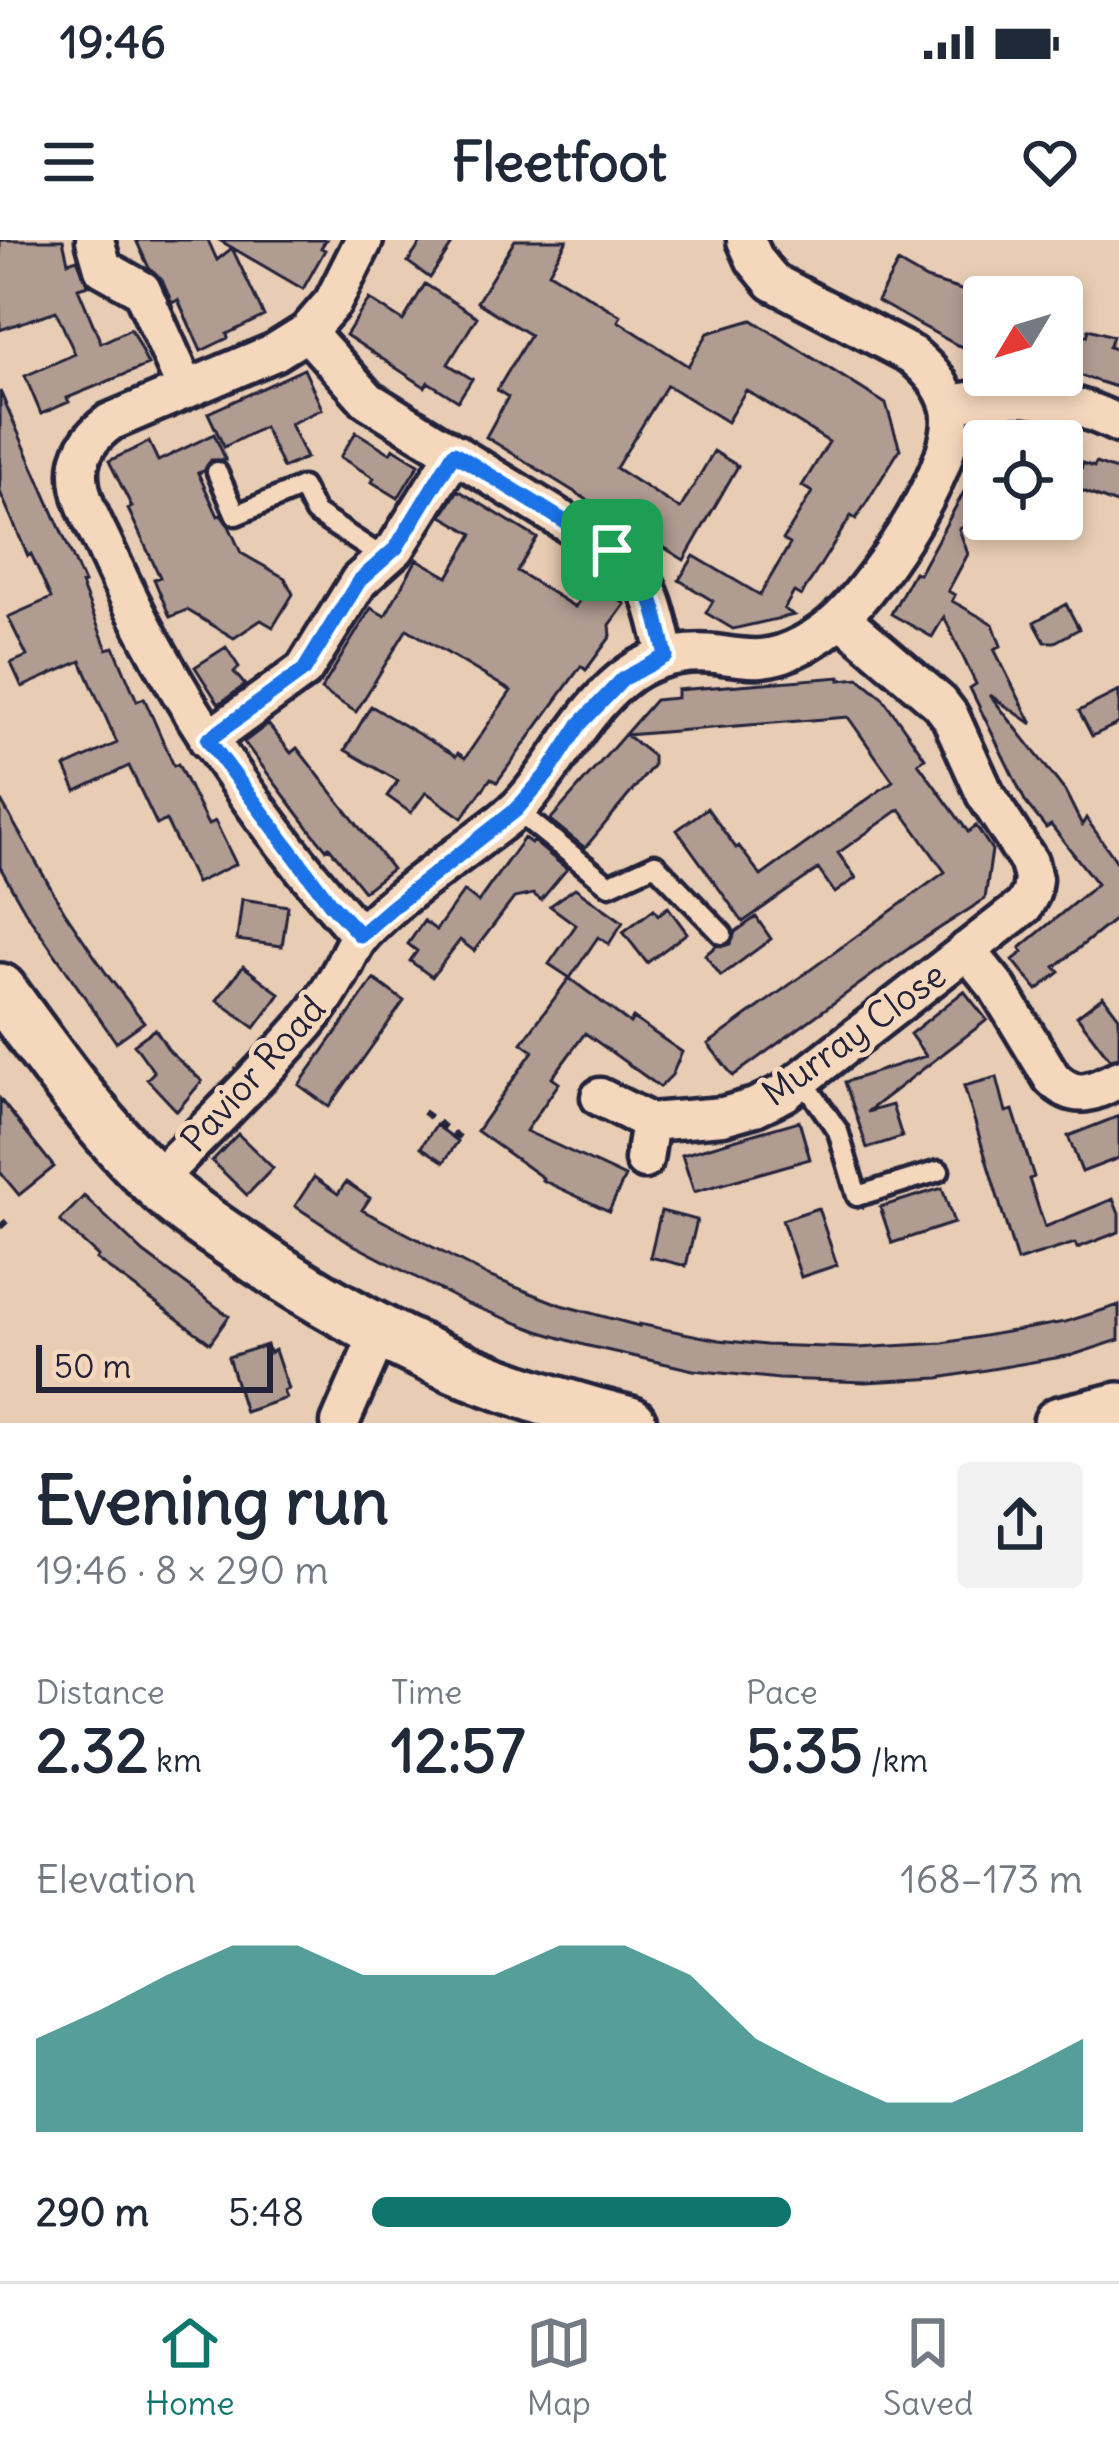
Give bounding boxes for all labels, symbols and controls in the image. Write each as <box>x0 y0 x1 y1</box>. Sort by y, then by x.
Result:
text: 19:46 <box>60 14 166 70</box>
text: Fleetfoot <box>452 128 667 196</box>
icon: menu <box>36 129 102 195</box>
icon: heart <box>1017 129 1083 195</box>
north arrow <box>963 276 1083 396</box>
map controls <box>963 276 1083 540</box>
button: locate <box>963 420 1083 540</box>
pin <box>561 499 663 601</box>
icon: arrive <box>579 517 645 583</box>
street label: Murray Close <box>753 952 955 1116</box>
street label: Pavior Road <box>171 987 335 1161</box>
scale bar <box>36 1339 273 1392</box>
text: 50 m <box>54 1345 131 1387</box>
text: Evening run <box>36 1459 389 1542</box>
button: share <box>957 1462 1083 1588</box>
text: 19:46 · 8 × 290 m <box>36 1546 329 1595</box>
text: Distance <box>36 1671 165 1713</box>
text: Time <box>391 1671 462 1713</box>
text: Pace <box>746 1671 818 1713</box>
text: 2.32 <box>36 1713 148 1788</box>
text: 12:57 <box>391 1713 525 1788</box>
text: 5:35 <box>746 1713 863 1788</box>
text: km <box>148 1739 202 1781</box>
text: /km <box>863 1739 928 1781</box>
text: Elevation <box>36 1855 196 1904</box>
text: 168–173 m <box>900 1855 1083 1904</box>
text: 290 m <box>36 2188 149 2237</box>
text: 5:48 <box>228 2188 304 2237</box>
tab: Home <box>146 2310 235 2424</box>
tab: Map <box>526 2310 592 2424</box>
tab: Saved <box>883 2310 973 2424</box>

